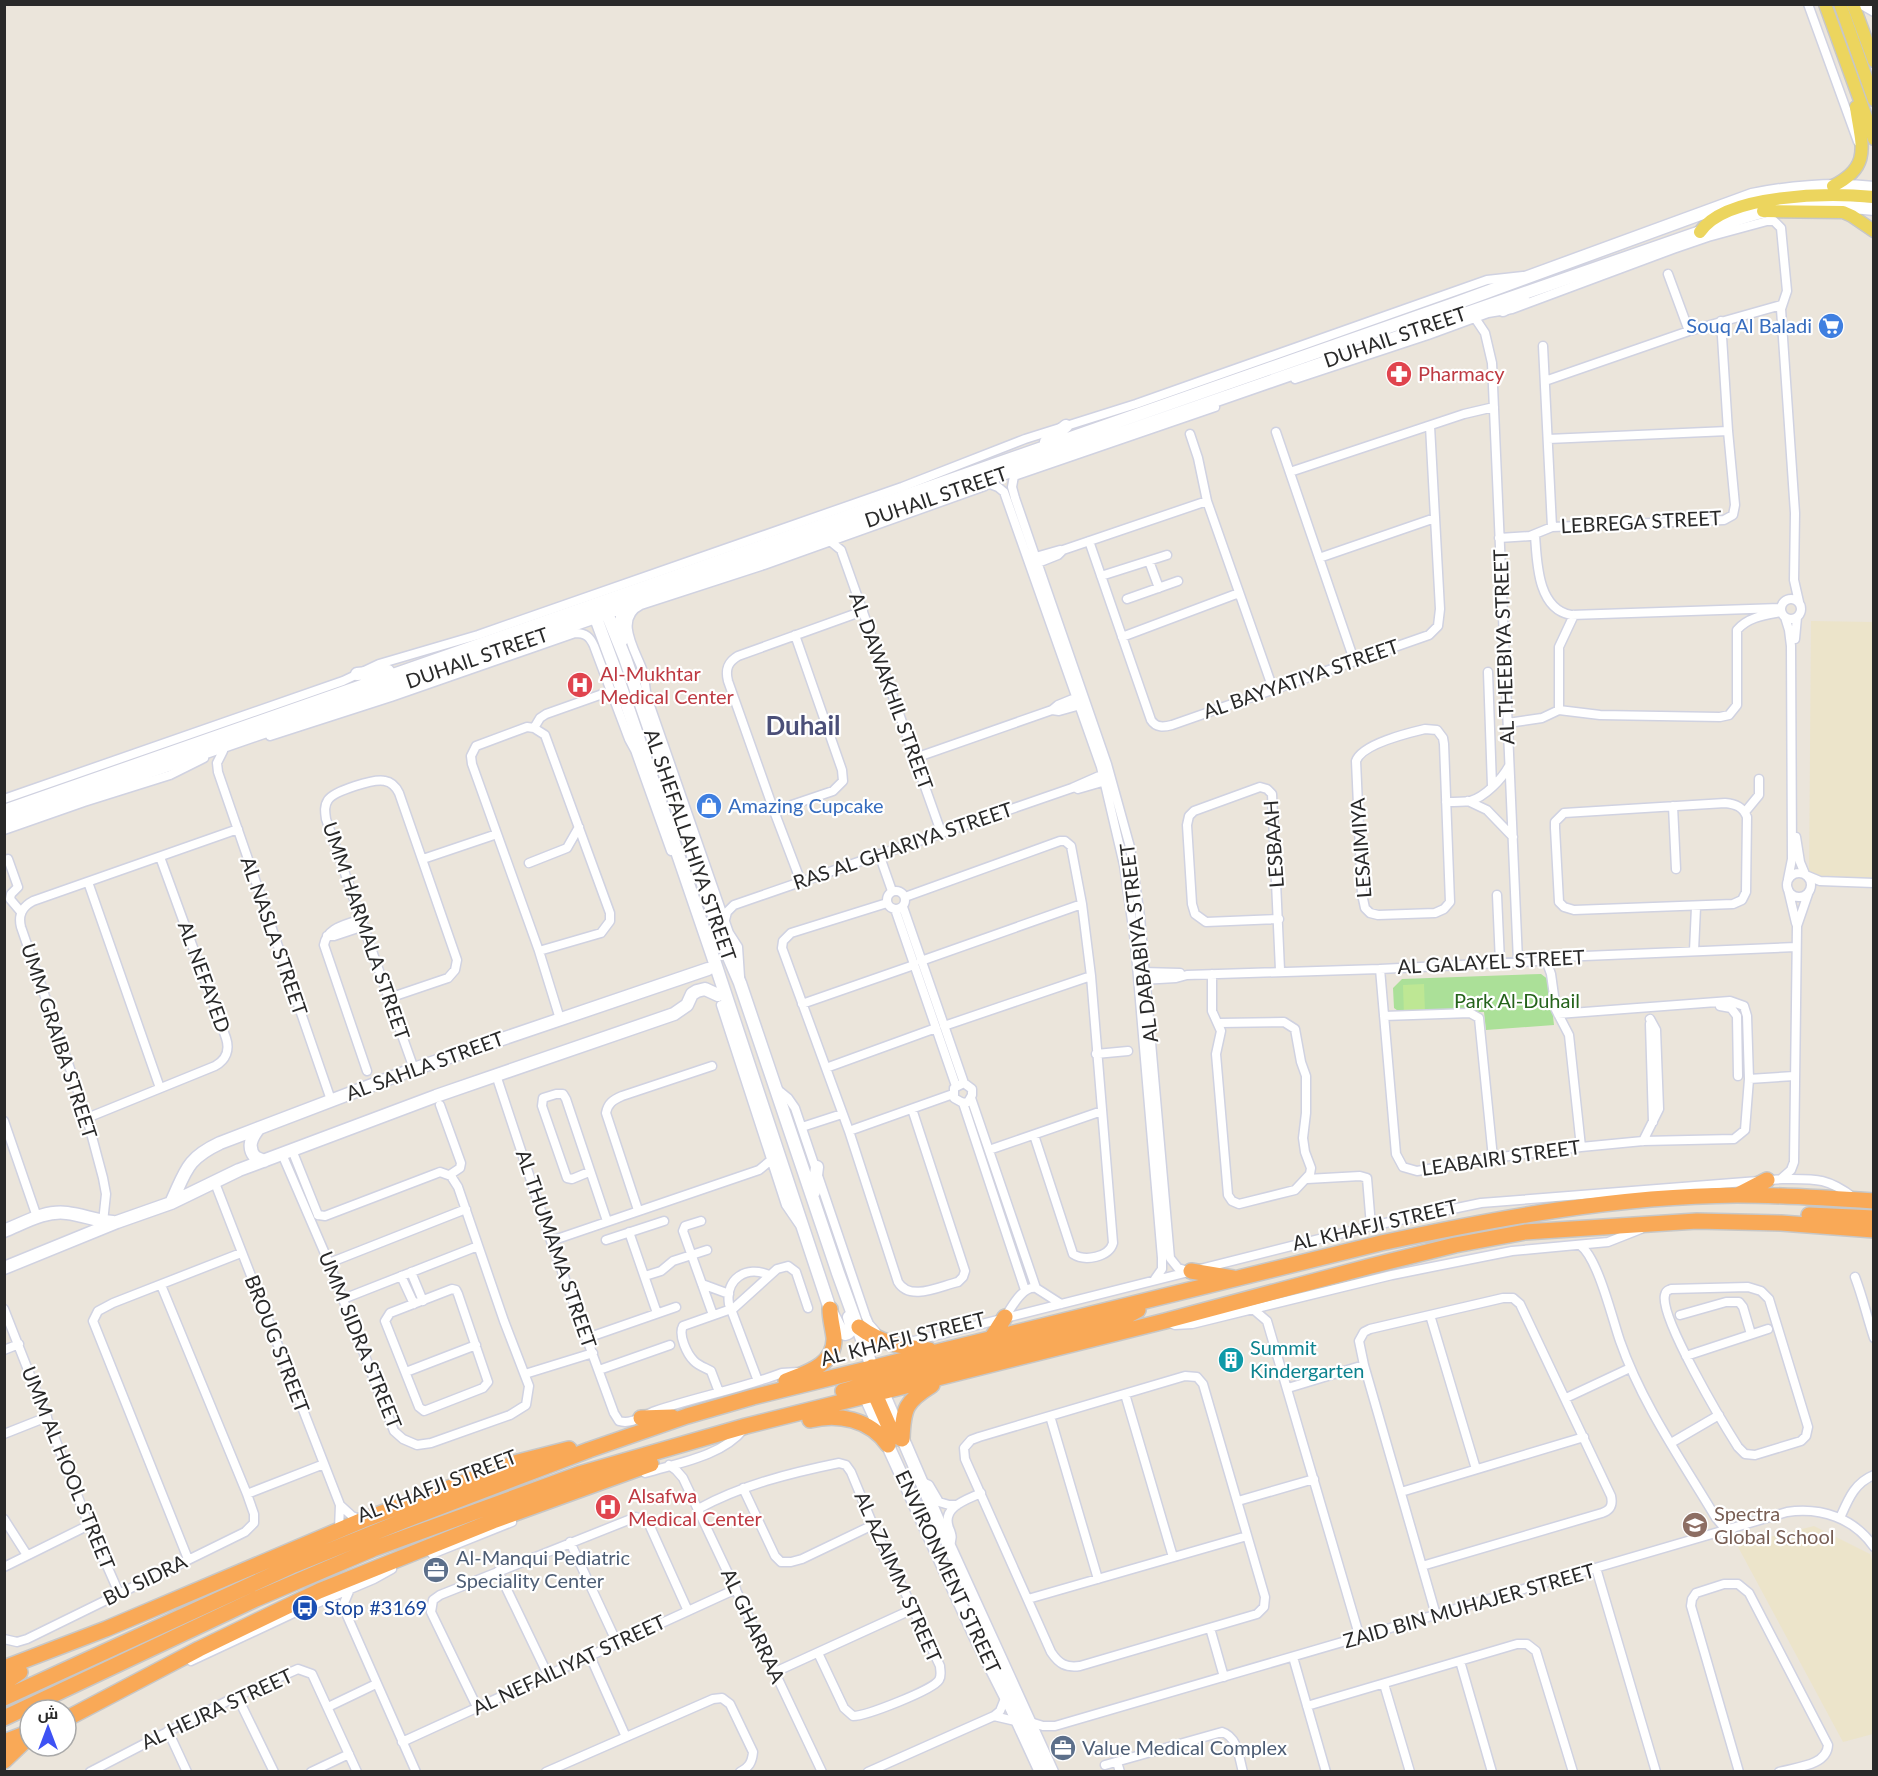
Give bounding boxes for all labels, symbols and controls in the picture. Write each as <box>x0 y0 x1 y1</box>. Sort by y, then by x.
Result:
street label: DUHAIL STREET <box>1320 300 1469 372</box>
supermarket icon: Souq Al Baladi <box>1816 311 1846 341</box>
place label: Souq Al Baladi <box>1686 313 1812 337</box>
pharmacy icon: Pharmacy <box>1384 359 1414 389</box>
place label: Pharmacy <box>1418 361 1505 385</box>
street label: DUHAIL STREET <box>861 460 1010 532</box>
street label: LEBREGA STREET <box>1560 505 1722 537</box>
street label: AL THEEBIYA STREET <box>1488 549 1518 745</box>
street label: AL DAWAKHIL STREET <box>845 589 939 793</box>
street label: DUHAIL STREET <box>402 621 551 693</box>
street label: AL BAYYATIYA STREET <box>1200 633 1402 723</box>
place label: Al-Mukhtar Medical Center <box>600 661 735 708</box>
hospital icon: Al-Mukhtar Medical Center <box>565 670 595 700</box>
district label: Duhail <box>765 709 841 741</box>
street label: AL SHEFALLAHIYA STREET <box>640 726 742 964</box>
shop icon: Amazing Cupcake <box>694 791 724 821</box>
place label: Amazing Cupcake <box>728 793 884 817</box>
street label: RAS AL GHARIYA STREET <box>790 796 1016 894</box>
street label: LESAIMIYA <box>1345 797 1375 899</box>
street label: LESBAAH <box>1258 799 1288 889</box>
street label: UMM HARMALA STREET <box>318 819 416 1043</box>
street label: AL DABABIYA STREET <box>1114 842 1162 1044</box>
street label: AL NASLA STREET <box>237 853 313 1018</box>
street label: AL NEFAYED <box>174 918 236 1036</box>
street label: UMM GRAIBA STREET <box>17 940 103 1142</box>
street label: AL GALAYEL STREET <box>1397 944 1585 978</box>
park label: Park Al-Duhail <box>1454 988 1580 1012</box>
street label: AL SAHLA STREET <box>343 1025 507 1105</box>
street label: LEABAIRI STREET <box>1420 1134 1582 1180</box>
street label: AL THUMAMA STREET <box>512 1146 602 1351</box>
street label: AL KHAFJI STREET <box>1290 1193 1460 1255</box>
street label: UMM SIDRA STREET <box>314 1247 408 1432</box>
street label: BROUG STREET <box>241 1271 315 1416</box>
street label: AL KHAFJI STREET <box>818 1306 988 1370</box>
place label: Summit Kindergarten <box>1250 1335 1364 1382</box>
building icon: Summit Kindergarten <box>1216 1345 1246 1375</box>
street label: UMM AL HOOL STREET <box>17 1363 121 1573</box>
street label: AL KHAFJI STREET <box>353 1443 520 1527</box>
street label: ENVIRONMENT STREET <box>891 1466 1007 1677</box>
place label: Alsafwa Medical Center <box>628 1483 763 1530</box>
street label: AL AZAIMM STREET <box>850 1487 948 1666</box>
hospital icon: Alsafwa Medical Center <box>593 1492 623 1522</box>
place label: Spectra Global School <box>1714 1501 1834 1548</box>
school or university icon: Spectra Global School <box>1680 1510 1710 1540</box>
place label: Al-Manqui Pediatric Speciality Center <box>456 1545 630 1592</box>
street label: BU SIDRA <box>99 1548 191 1610</box>
office icon: Al-Manqui Pediatric Speciality Center <box>421 1555 451 1585</box>
street label: ZAID BIN MUHAJER STREET <box>1340 1558 1597 1652</box>
street label: AL GHARRAA <box>717 1564 791 1687</box>
bus stop icon: Stop #3169 <box>290 1593 320 1623</box>
place label: Stop #3169 <box>324 1595 427 1619</box>
street label: AL NEFAILIYAT STREET <box>468 1609 669 1719</box>
street label: AL HEJRA STREET <box>137 1662 296 1754</box>
north arrow <box>18 1698 78 1758</box>
text: ش <box>38 1703 58 1723</box>
office icon: Value Medical Complex <box>1048 1733 1078 1763</box>
place label: Value Medical Complex <box>1082 1735 1287 1759</box>

